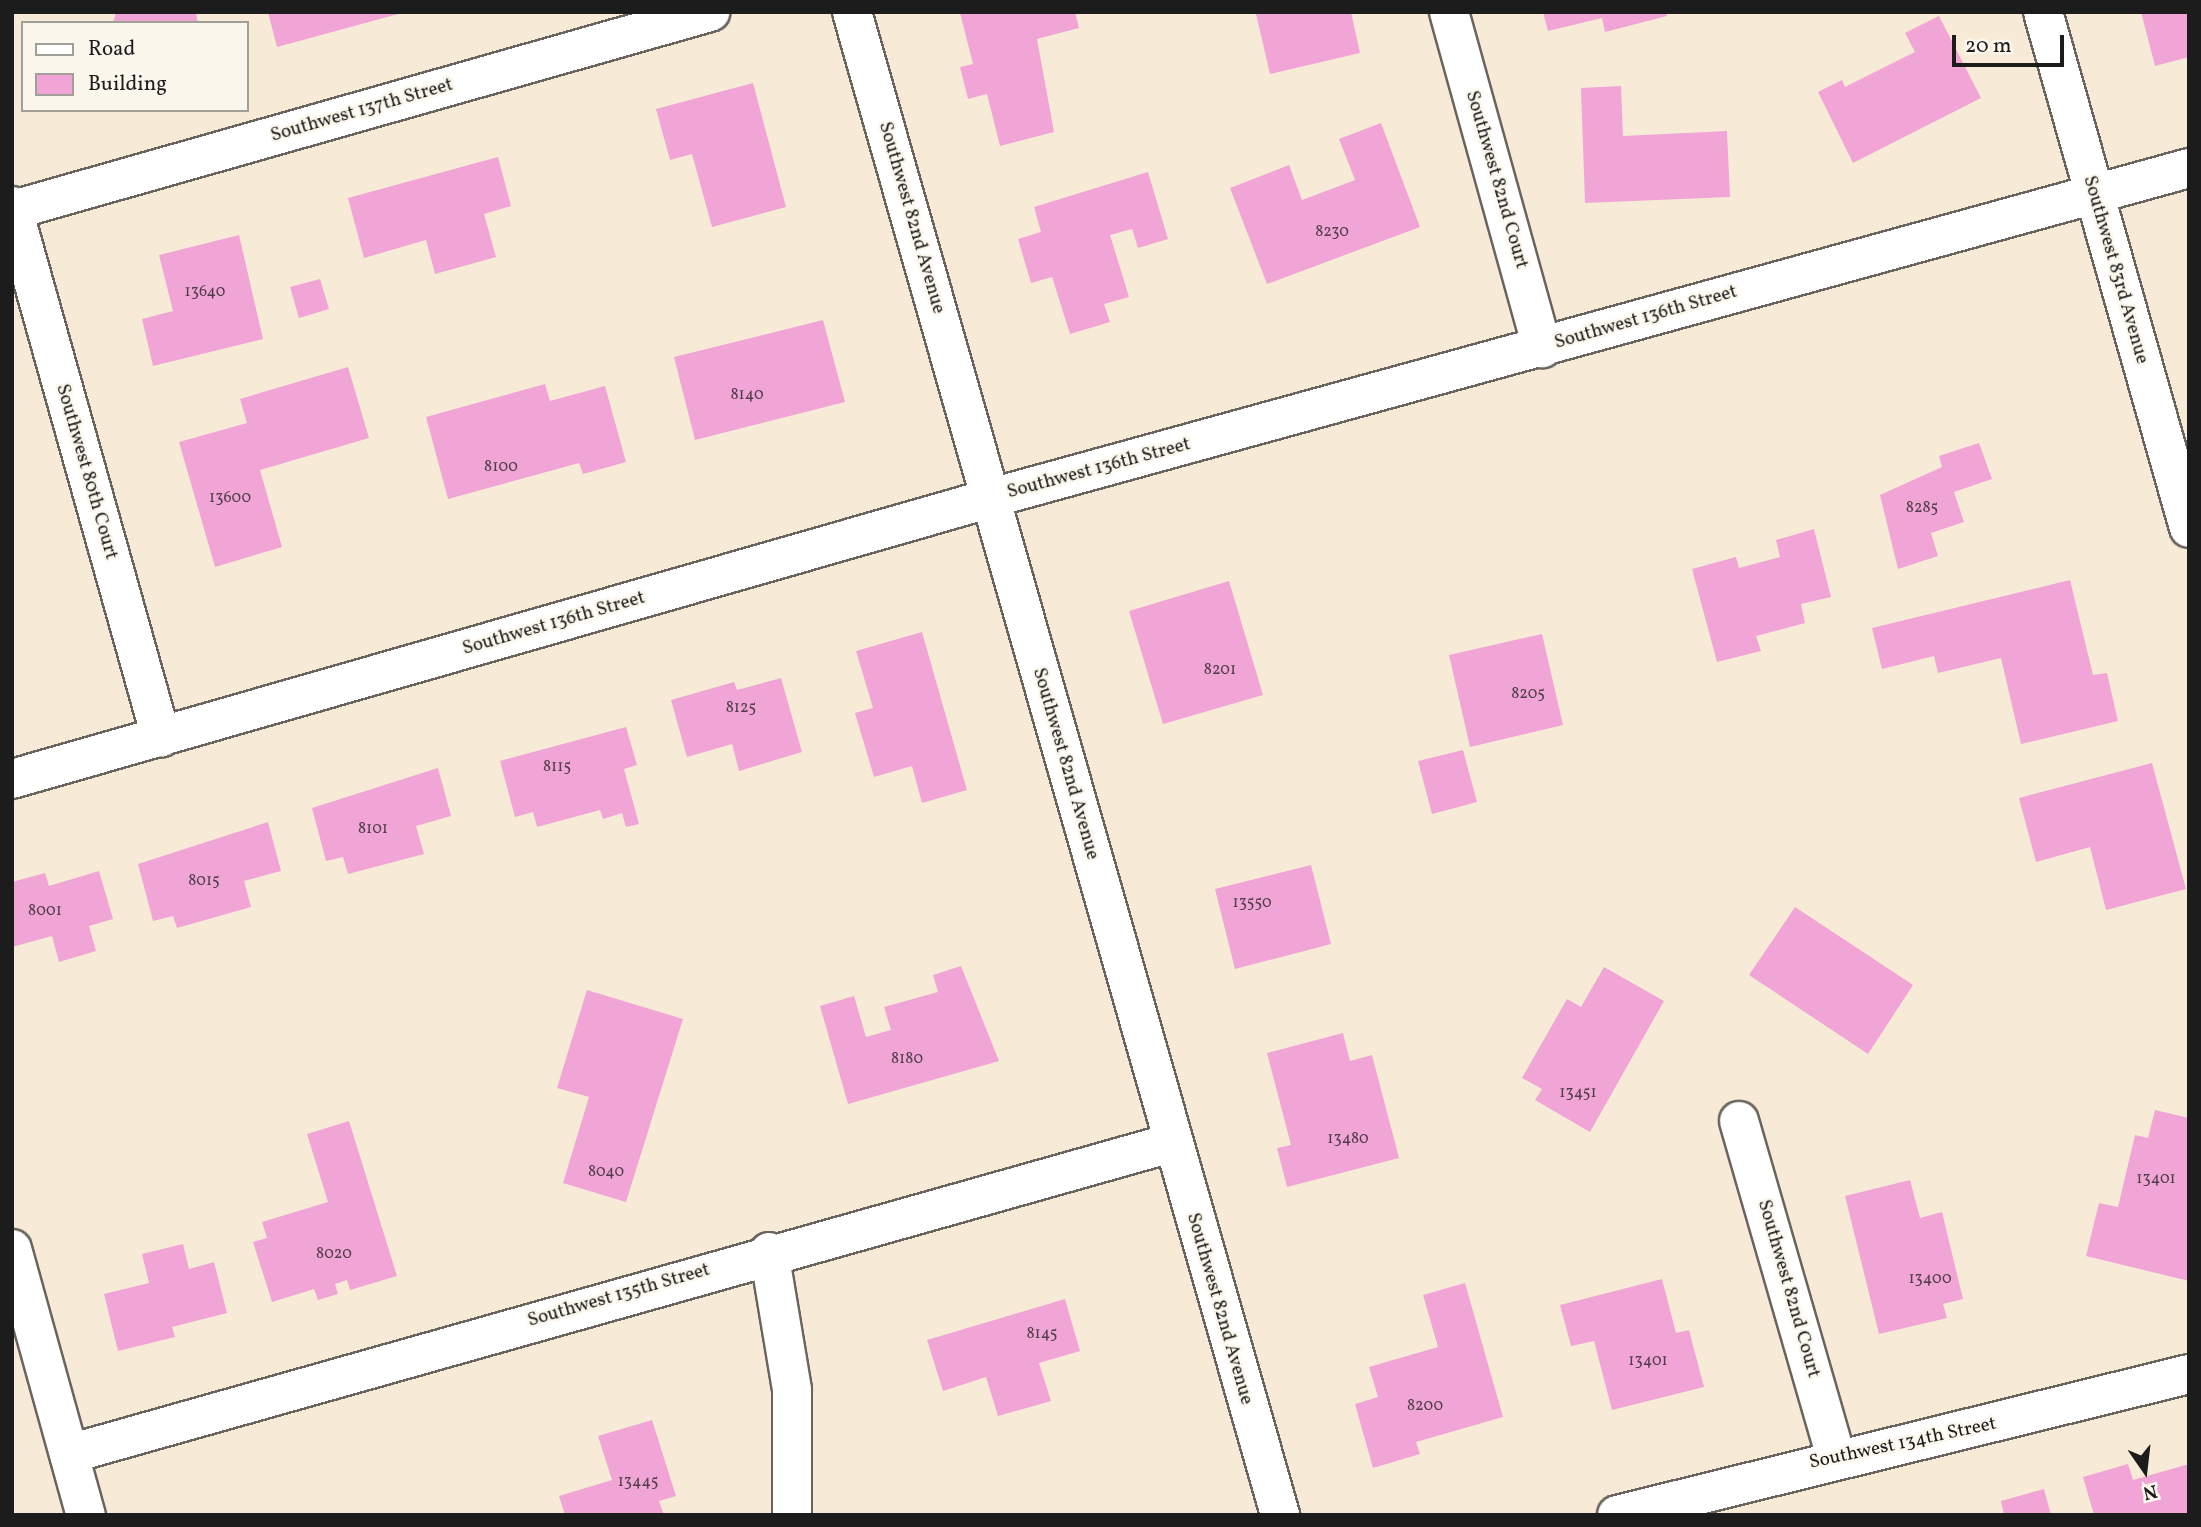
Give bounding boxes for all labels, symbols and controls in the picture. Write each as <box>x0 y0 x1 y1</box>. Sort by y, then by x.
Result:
legend <box>21 21 248 112</box>
scale bar <box>1956 21 2068 65</box>
text: 20 m <box>1965 32 2011 61</box>
text: Road <box>88 35 135 64</box>
text: Building <box>88 70 167 99</box>
street label: Southwest 137th Street <box>268 74 456 148</box>
street label: Southwest 82nd Court <box>1460 88 1532 272</box>
street label: Southwest 82nd Avenue <box>873 119 949 317</box>
street label: Southwest 83rd Avenue <box>2077 173 2153 367</box>
house number: 8230 <box>1315 222 1349 242</box>
street label: Southwest 136th Street <box>1552 281 1740 355</box>
house number: 13640 <box>185 282 225 302</box>
street label: Southwest 80th Court <box>50 382 122 562</box>
house number: 8140 <box>730 385 764 405</box>
street label: Southwest 136th Street <box>1005 434 1193 504</box>
house number: 8100 <box>484 457 518 477</box>
house number: 13600 <box>209 488 251 508</box>
house number: 8285 <box>1906 498 1938 518</box>
street label: Southwest 136th Street <box>460 587 648 661</box>
house number: 8201 <box>1204 660 1236 680</box>
street label: Southwest 82nd Avenue <box>1027 665 1103 863</box>
house number: 8205 <box>1511 684 1545 704</box>
house number: 8125 <box>726 698 756 718</box>
house number: 8115 <box>543 757 571 777</box>
house number: 8101 <box>358 819 388 839</box>
house number: 8015 <box>188 871 220 891</box>
house number: 13550 <box>1232 893 1272 913</box>
house number: 8001 <box>28 901 62 921</box>
house number: 8180 <box>891 1049 923 1069</box>
house number: 13451 <box>1559 1083 1597 1103</box>
house number: 13480 <box>1327 1129 1369 1149</box>
house number: 8040 <box>588 1162 624 1182</box>
house number: 13401 <box>2136 1169 2176 1189</box>
street label: Southwest 82nd Court <box>1752 1197 1824 1381</box>
street label: Southwest 82nd Avenue <box>1181 1210 1257 1408</box>
house number: 8020 <box>316 1244 352 1264</box>
street label: Southwest 135th Street <box>525 1259 713 1333</box>
house number: 13400 <box>1908 1269 1952 1289</box>
house number: 8145 <box>1026 1324 1058 1344</box>
house number: 13401 <box>1628 1351 1668 1371</box>
house number: 8200 <box>1407 1396 1443 1416</box>
street label: Southwest 134th Street <box>1807 1413 1999 1475</box>
north arrow <box>2110 1436 2180 1506</box>
house number: 13445 <box>618 1472 658 1492</box>
text: N <box>2140 1477 2160 1506</box>

